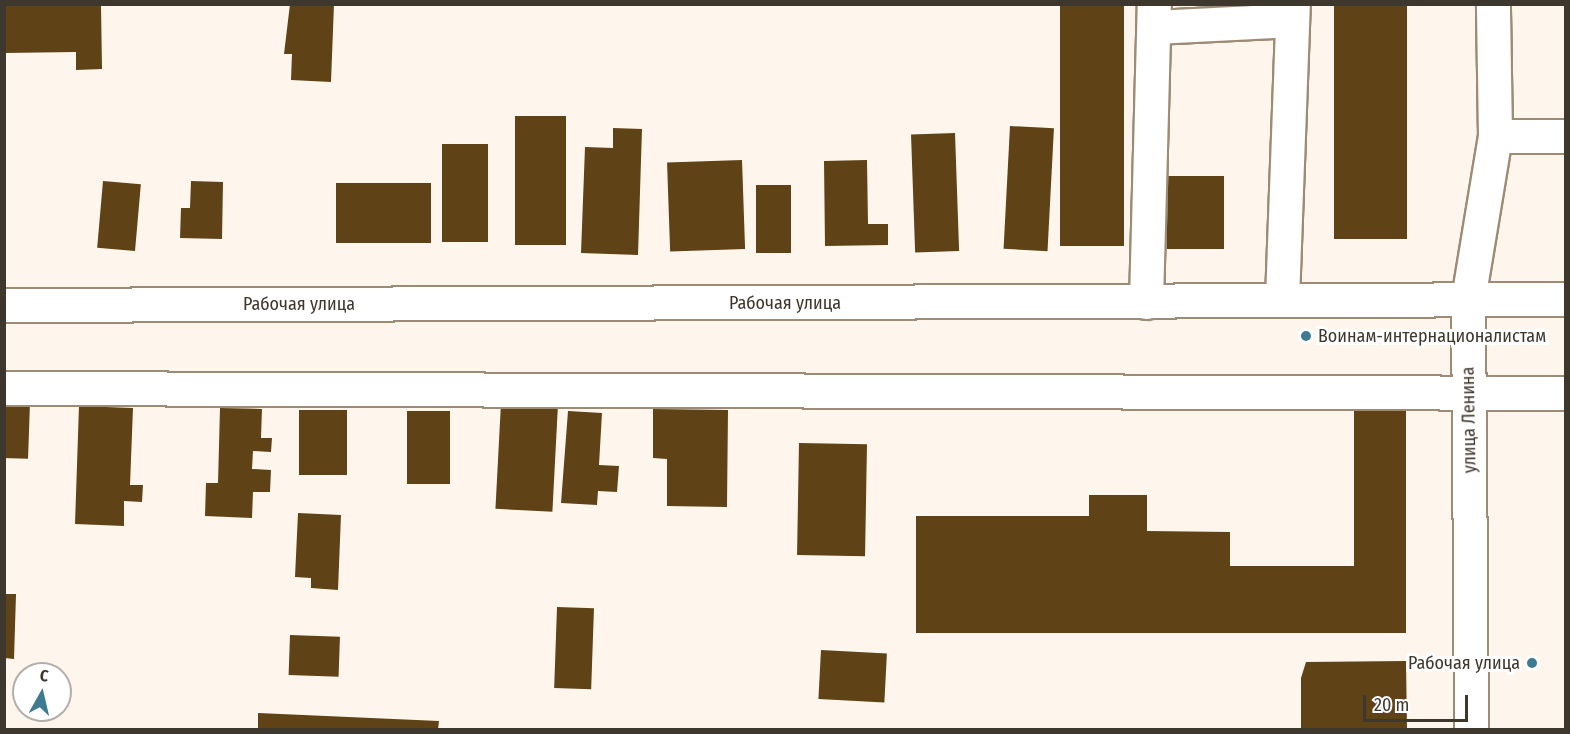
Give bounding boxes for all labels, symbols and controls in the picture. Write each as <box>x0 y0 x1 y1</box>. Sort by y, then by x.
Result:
street label: Рабочая улица <box>729 292 841 314</box>
street label: Рабочая улица <box>243 293 355 315</box>
place label: Воинам-интернационалистам <box>1318 325 1546 347</box>
marker: Воинам-интернационалистам <box>1299 329 1313 343</box>
street label: улица Ленина <box>1457 367 1481 473</box>
place label: Рабочая улица <box>1408 652 1520 674</box>
marker: Рабочая улица <box>1525 656 1539 670</box>
north arrow <box>12 662 72 722</box>
text: С <box>39 666 50 686</box>
scale bar <box>1366 683 1471 721</box>
text: 20 m <box>1374 694 1409 716</box>

